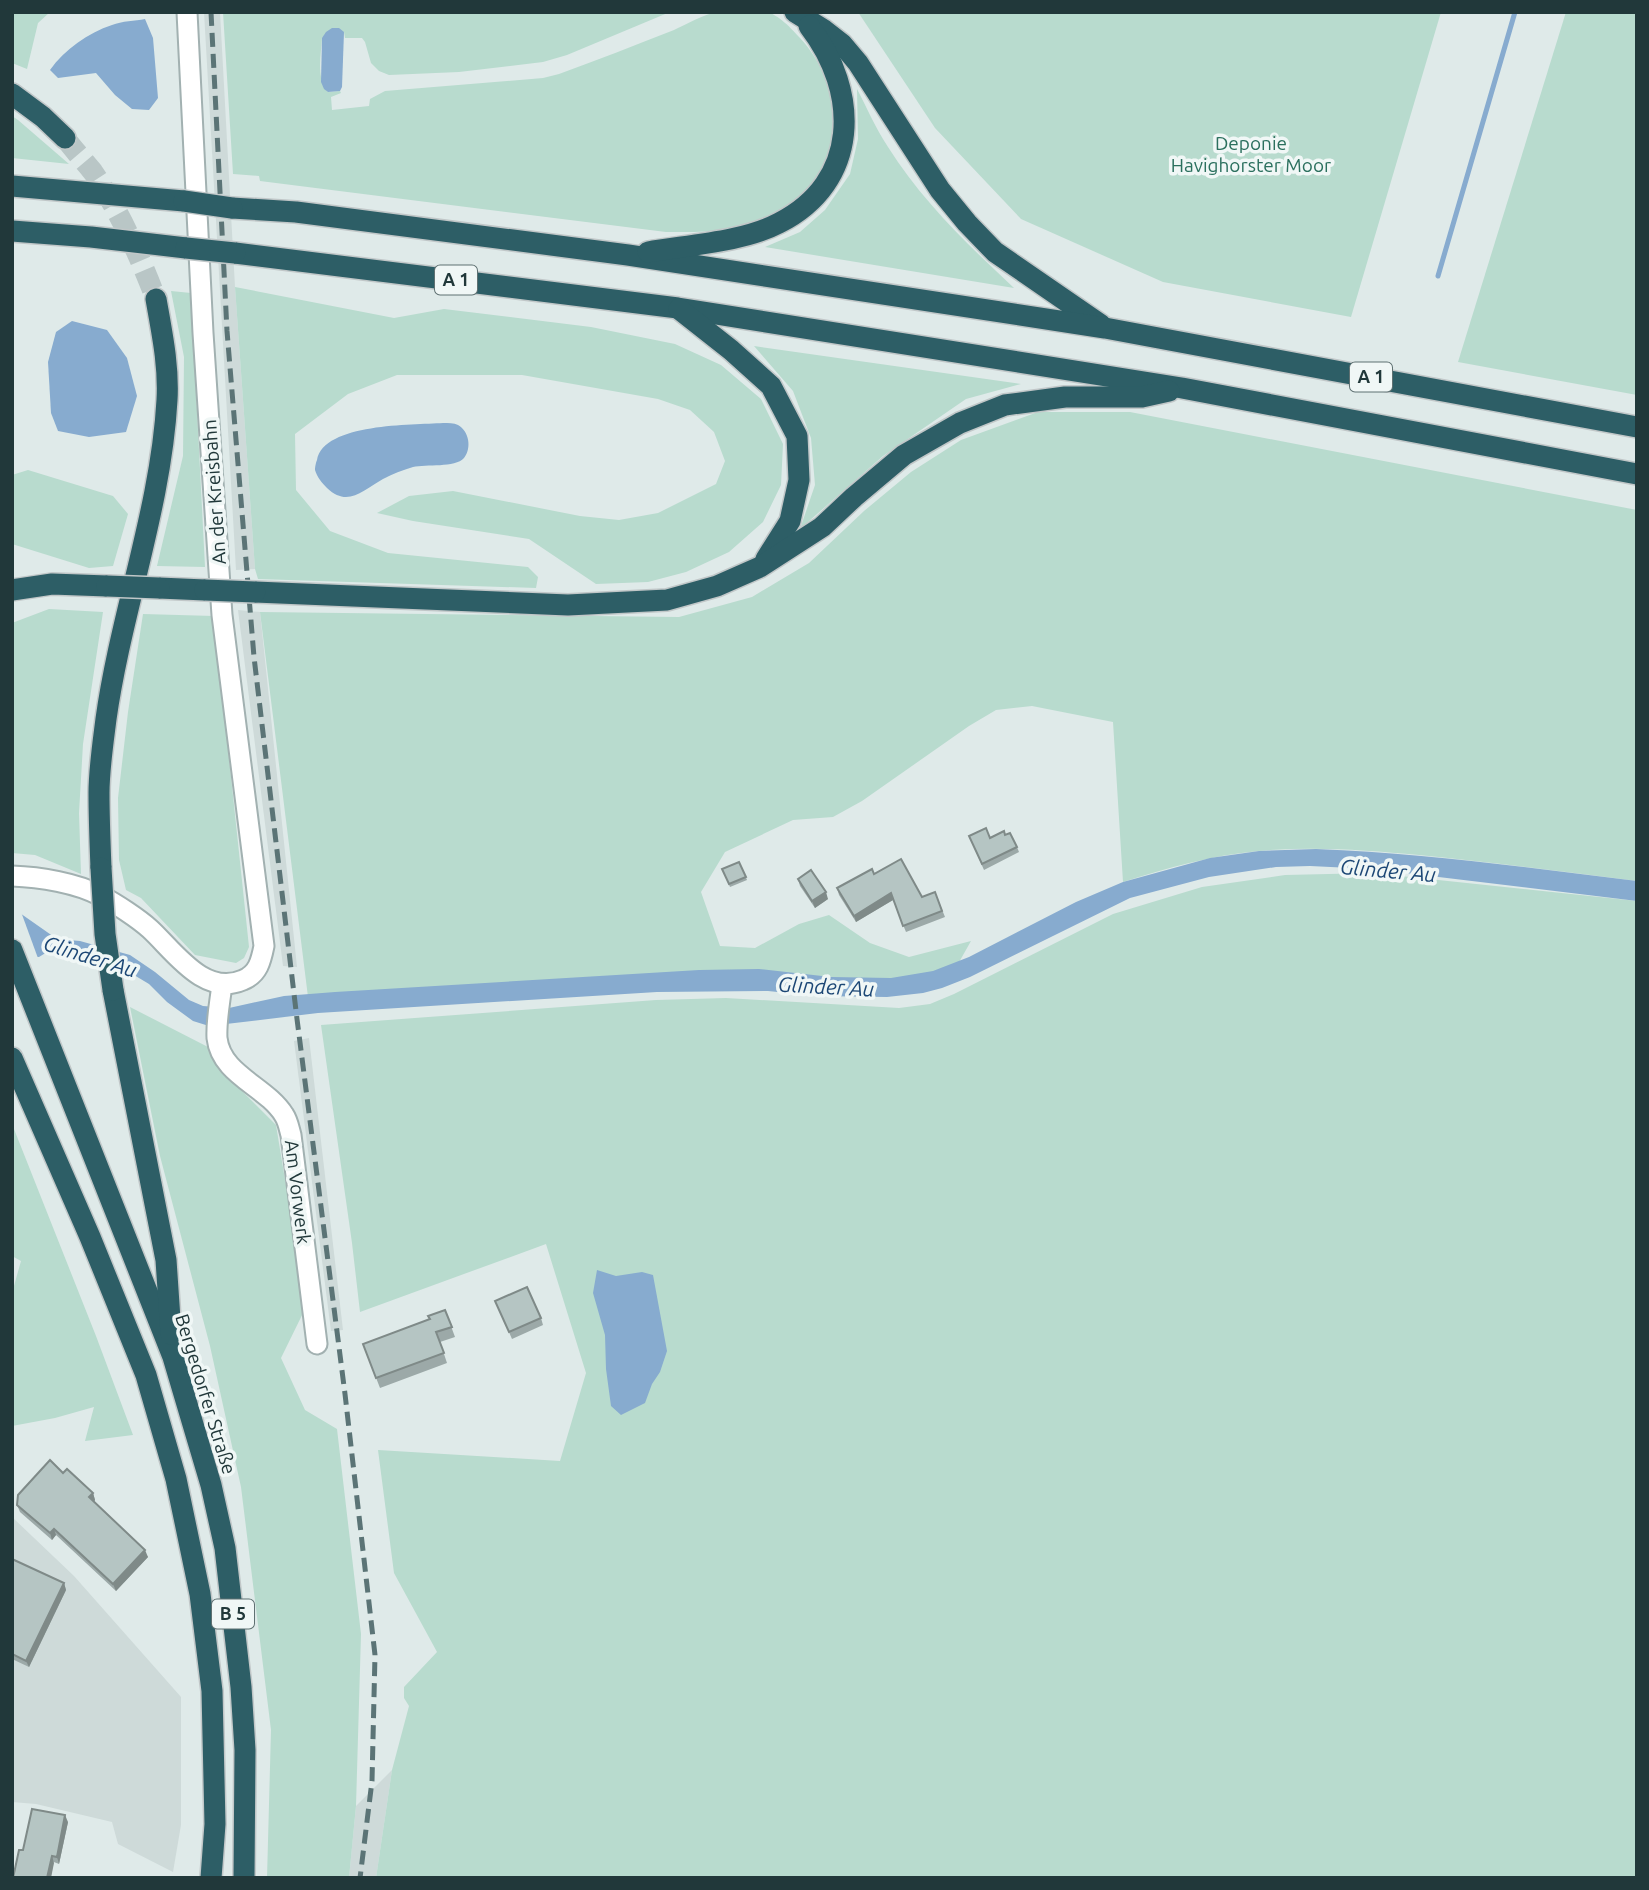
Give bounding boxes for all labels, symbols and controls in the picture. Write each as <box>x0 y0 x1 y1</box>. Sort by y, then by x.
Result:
park label: Deponie Havighorster Moor <box>1171 132 1331 176</box>
road number: A 1 <box>435 266 477 294</box>
road number: A 1 <box>1350 362 1392 391</box>
street label: An der Kreisbahn <box>198 419 230 565</box>
water label: Glinder Au <box>1339 854 1437 886</box>
water label: Glinder Au <box>41 930 140 982</box>
water label: Glinder Au <box>777 971 875 1001</box>
street label: Am Vorwerk <box>281 1138 315 1246</box>
street label: Bergedorfer Straße <box>171 1311 241 1477</box>
road number: B 5 <box>212 1600 254 1629</box>

